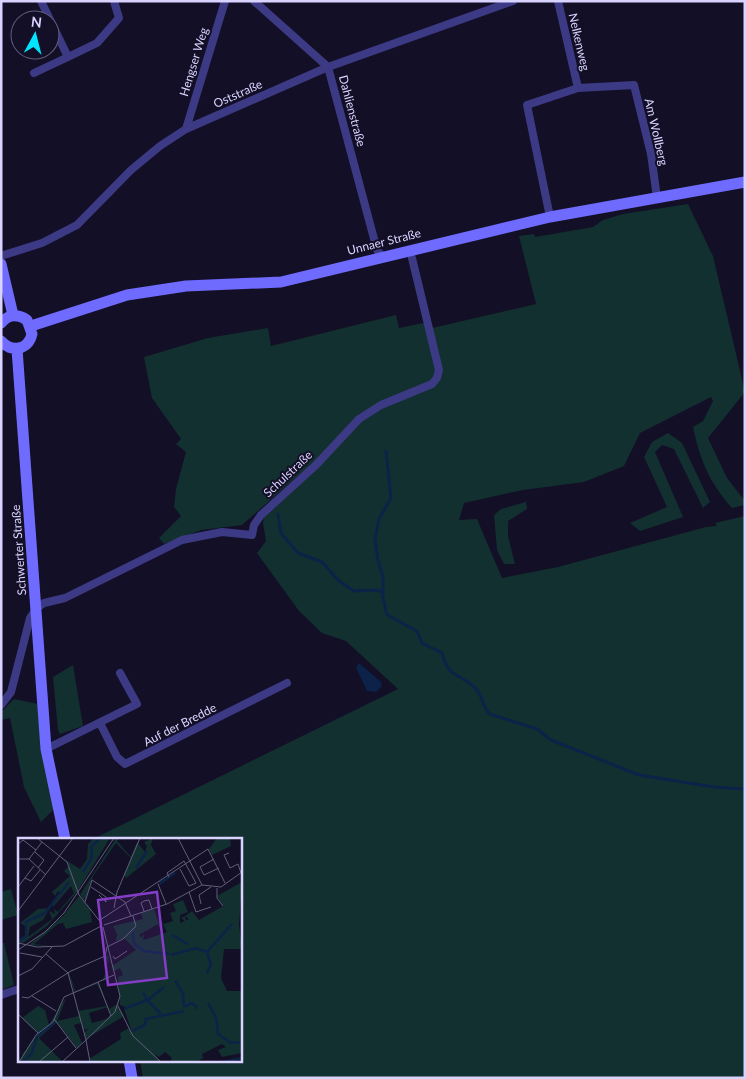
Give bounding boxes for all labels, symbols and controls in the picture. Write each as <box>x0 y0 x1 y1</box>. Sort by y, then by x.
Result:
north arrow <box>10 10 60 60</box>
street label: Nelkenweg <box>566 12 593 72</box>
text: N <box>30 13 43 31</box>
street label: Hengser Weg <box>176 26 211 98</box>
street label: Dahlienstraße <box>336 73 369 148</box>
street label: Oststraße <box>211 76 265 111</box>
street label: Am Wollberg <box>641 97 672 167</box>
street label: Unnaer Straße <box>345 225 422 258</box>
street label: Schulstraße <box>260 447 315 500</box>
street label: Schwerter Straße <box>8 504 29 596</box>
street label: Auf der Bredde <box>141 700 219 749</box>
inset map <box>18 838 241 1062</box>

